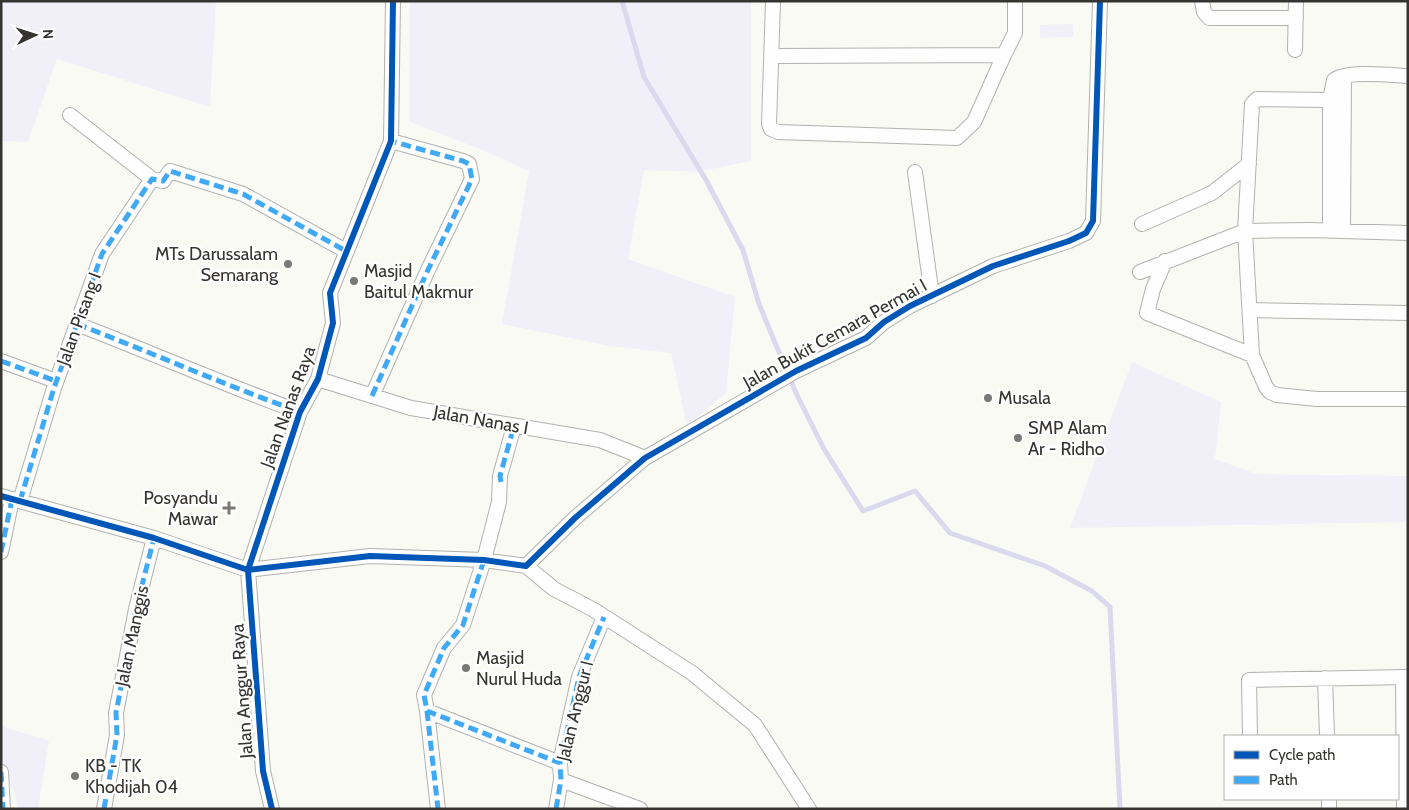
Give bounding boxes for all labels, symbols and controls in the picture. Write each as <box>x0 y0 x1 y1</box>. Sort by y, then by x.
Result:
north arrow <box>10 10 60 60</box>
text: N <box>39 29 57 40</box>
place label: MTs Darussalam Semarang <box>155 243 279 286</box>
marker: MTs Darussalam Semarang <box>282 258 294 270</box>
place label: Masjid Baitul Makmur <box>364 260 473 303</box>
street label: Jalan Pisang I <box>52 269 106 370</box>
street label: Jalan Bukit Cemara Permai I <box>738 274 931 394</box>
marker: Masjid Baitul Makmur <box>348 275 360 287</box>
street label: Jalan Nanas Raya <box>255 343 320 472</box>
place label: Musala <box>998 387 1051 409</box>
marker: Musala <box>982 392 994 404</box>
street label: Jalan Nanas I <box>431 401 530 439</box>
place label: SMP Alam Ar - Ridho <box>1028 417 1107 460</box>
marker: SMP Alam Ar - Ridho <box>1012 432 1024 444</box>
place label: Posyandu Mawar <box>143 487 218 530</box>
marker: Posyandu Mawar <box>222 501 236 515</box>
street label: Jalan Manggis <box>110 583 153 690</box>
street label: Jalan Anggur Raya <box>226 623 258 760</box>
place label: Masjid Nurul Huda <box>476 647 562 690</box>
street label: Jalan Anggur I <box>552 658 598 765</box>
marker: Masjid Nurul Huda <box>460 662 472 674</box>
legend <box>1224 735 1399 800</box>
text: Cycle path <box>1269 746 1335 764</box>
place label: KB - TK Khodijah 04 <box>85 755 178 798</box>
marker: KB - TK Khodijah 04 <box>69 770 81 782</box>
text: Path <box>1269 771 1298 789</box>

